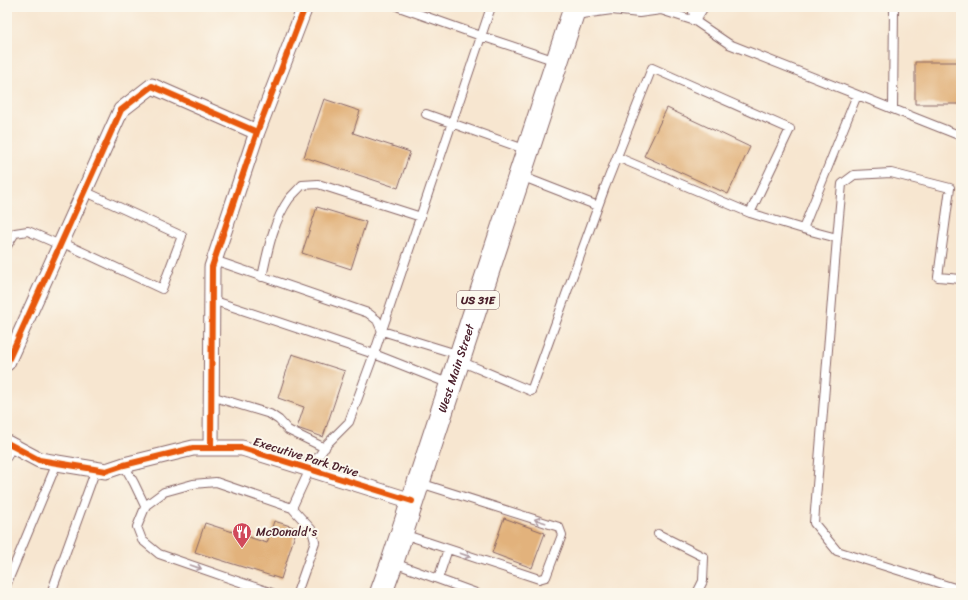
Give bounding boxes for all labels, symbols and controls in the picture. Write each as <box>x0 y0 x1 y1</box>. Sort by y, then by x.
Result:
road number: US 31E <box>457 291 499 309</box>
street label: West Main Street <box>431 320 481 416</box>
street label: Executive Park Drive <box>251 431 361 483</box>
one-way arrow <box>534 517 547 524</box>
restaurant icon: McDonald's <box>231 521 253 549</box>
place label: McDonald's <box>256 521 318 543</box>
one-way arrow <box>459 551 471 559</box>
one-way arrow <box>189 564 201 572</box>

